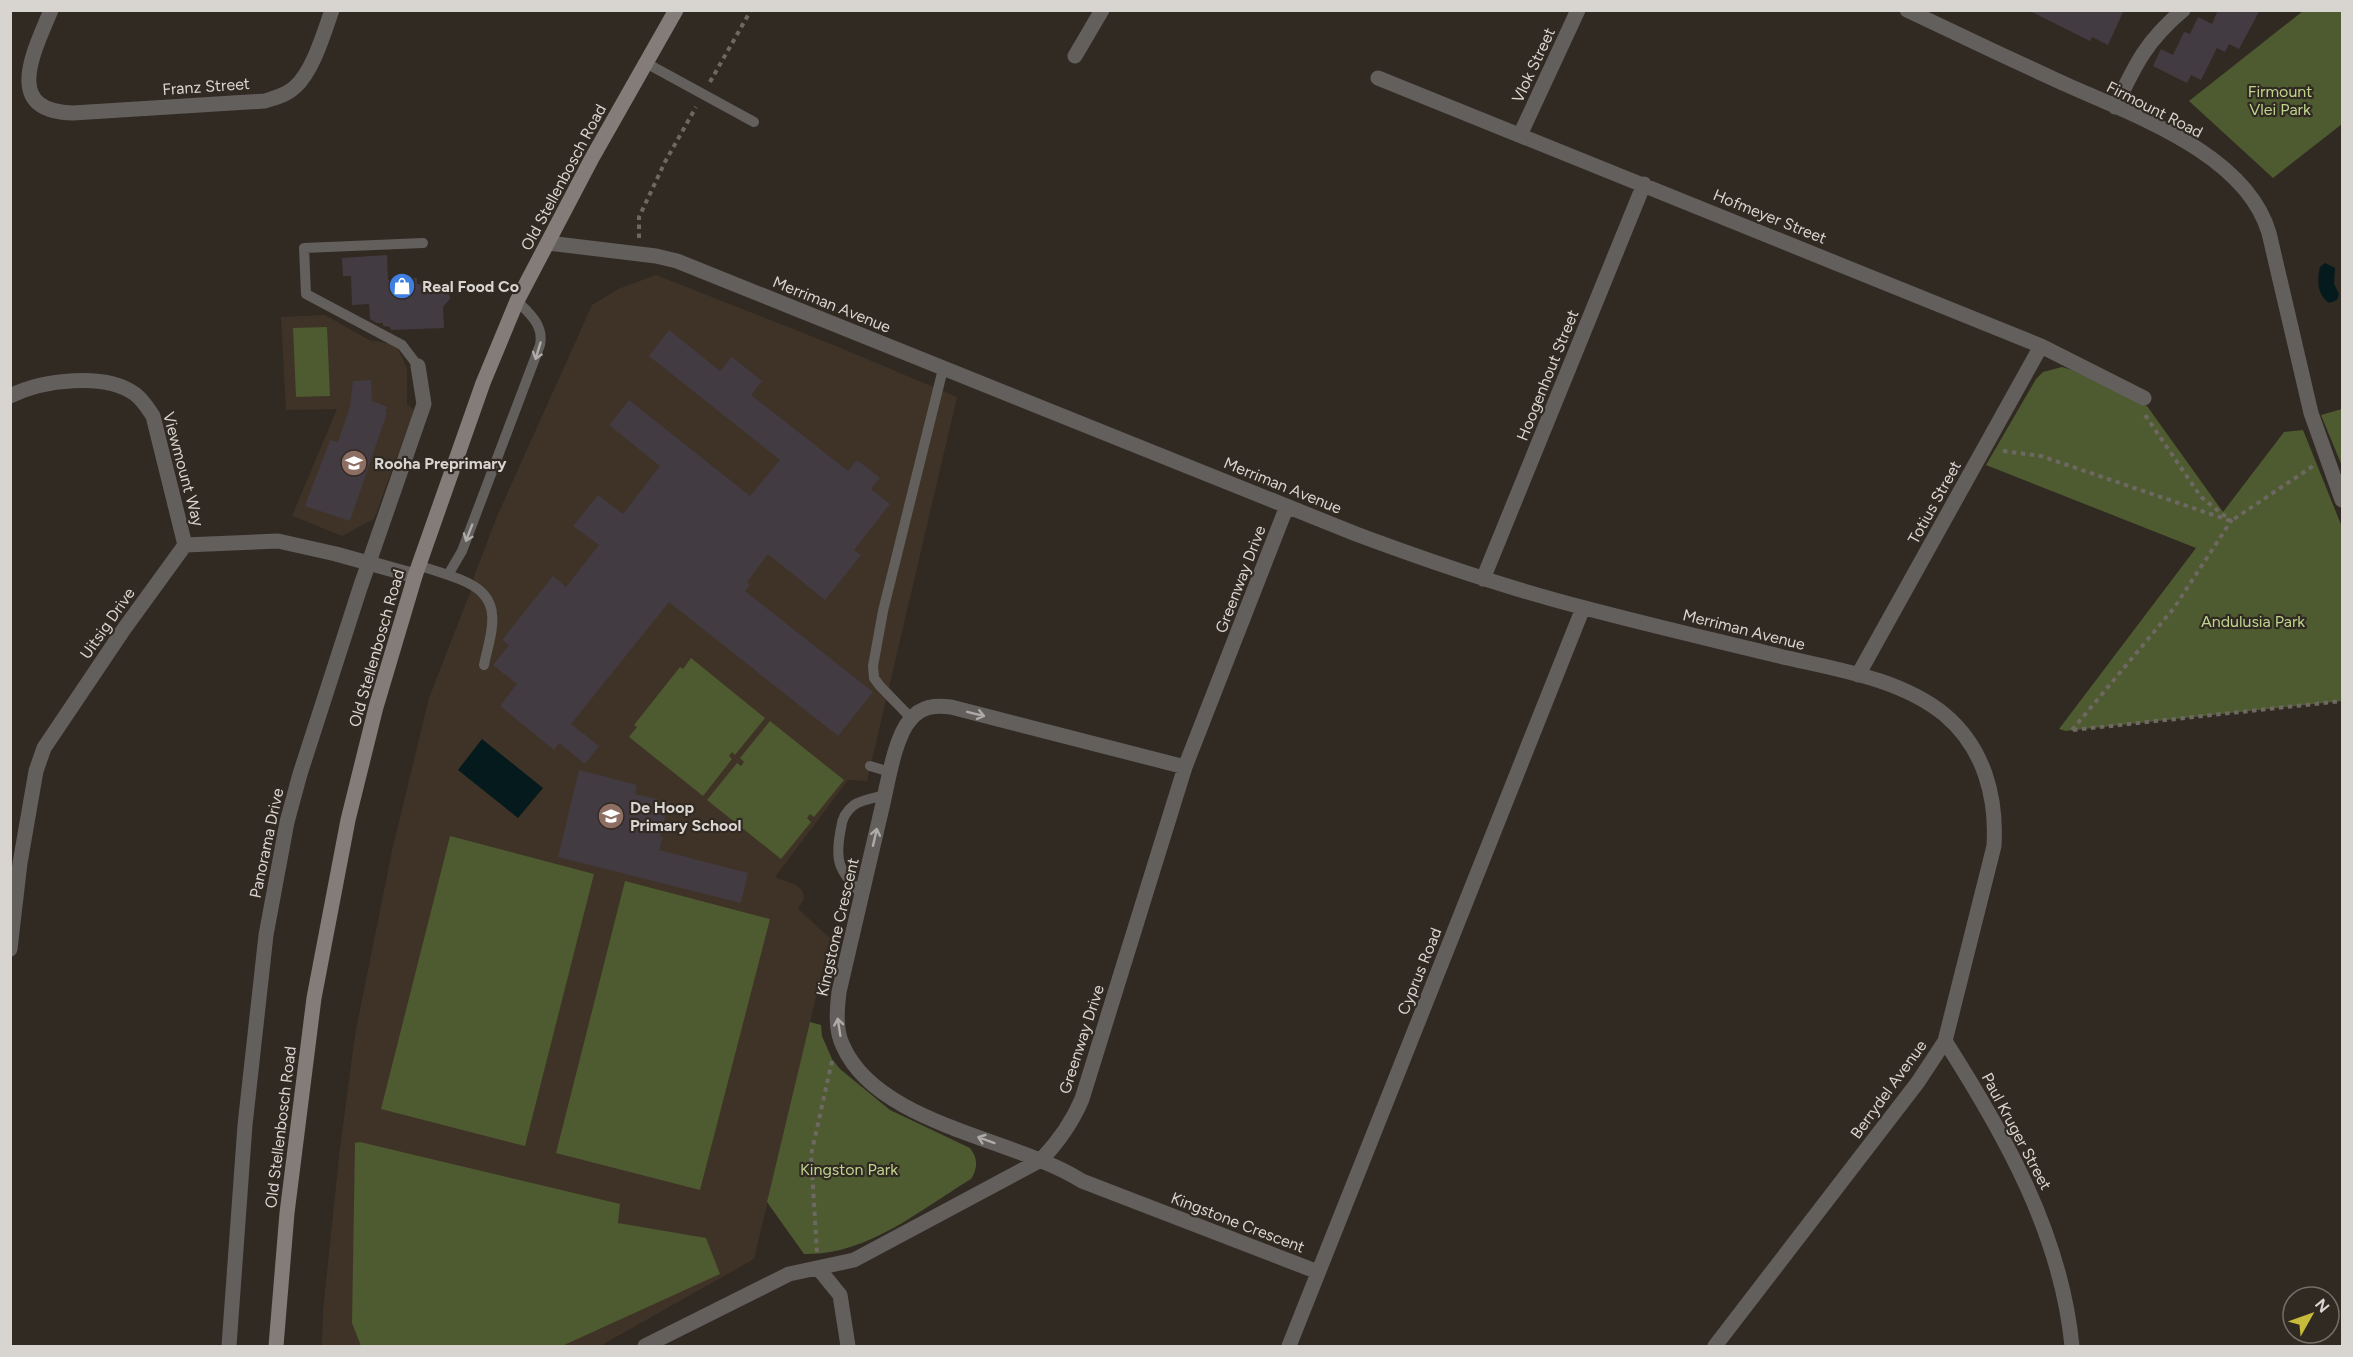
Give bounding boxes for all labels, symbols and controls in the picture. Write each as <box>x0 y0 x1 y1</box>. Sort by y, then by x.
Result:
street label: Vlok Street <box>1508 25 1559 106</box>
street label: Franz Street <box>162 74 250 99</box>
street label: Firmount Road <box>2104 77 2206 142</box>
park label: Firmount Vlei Park <box>2248 82 2312 119</box>
street label: Old Stellenbosch Road <box>517 101 610 254</box>
street label: Hofmeyer Street <box>1710 185 1829 248</box>
shop icon: Real Food Co <box>387 271 417 301</box>
street label: Merriman Avenue <box>770 272 894 337</box>
place label: Real Food Co <box>422 277 519 296</box>
street label: Hoogenhout Street <box>1513 307 1582 443</box>
one-way arrow <box>532 341 543 360</box>
street label: Viewmount Way <box>159 410 208 529</box>
school or university icon: Rooha Preprimary <box>339 448 369 478</box>
street label: Merriman Avenue <box>1221 453 1345 518</box>
place label: Rooha Preprimary <box>374 454 507 473</box>
street label: Totius Street <box>1904 457 1965 547</box>
one-way arrow <box>462 523 473 542</box>
street label: Greenway Drive <box>1211 523 1270 636</box>
street label: Old Stellenbosch Road <box>345 567 408 729</box>
street label: Uitsig Drive <box>76 584 139 663</box>
street label: Merriman Avenue <box>1681 605 1807 654</box>
park label: Andulusia Park <box>2201 612 2305 631</box>
one-way arrow <box>967 708 986 720</box>
street label: Panorama Drive <box>246 786 287 900</box>
place label: De Hoop Primary School <box>630 798 742 835</box>
school or university icon: De Hoop Primary School <box>596 801 626 831</box>
one-way arrow <box>870 828 882 847</box>
street label: Kingstone Crescent <box>812 856 863 998</box>
street label: Cyprus Road <box>1393 925 1446 1017</box>
street label: Greenway Drive <box>1055 982 1108 1096</box>
one-way arrow <box>833 1018 844 1038</box>
street label: Berrydel Avenue <box>1846 1036 1931 1142</box>
street label: Old Stellenbosch Road <box>261 1045 300 1209</box>
street label: Paul Kruger Street <box>1978 1069 2055 1193</box>
one-way arrow <box>977 1134 996 1145</box>
park label: Kingston Park <box>800 1160 898 1179</box>
street label: Kingstone Crescent <box>1168 1188 1307 1257</box>
north arrow <box>2281 1285 2341 1345</box>
text: N <box>2311 1295 2333 1317</box>

